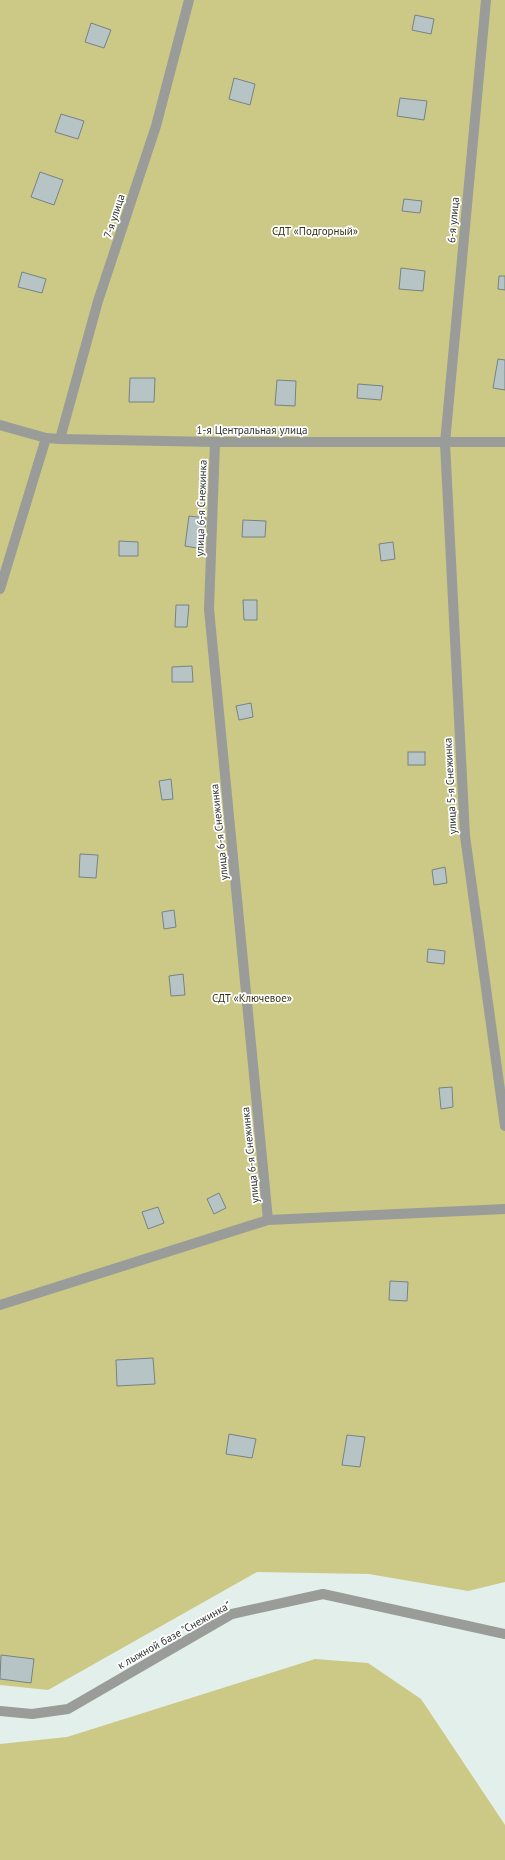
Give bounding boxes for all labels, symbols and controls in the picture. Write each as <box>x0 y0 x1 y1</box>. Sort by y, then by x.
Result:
street label: 7-я улица <box>100 192 128 240</box>
street label: 6-я улица <box>444 196 462 244</box>
park label: СДТ «Подгорный» <box>272 224 358 238</box>
street label: 1-я Центральная улица <box>197 423 307 437</box>
street label: улица 6-я Снежинка <box>192 459 210 557</box>
street label: улица 5-я Снежинка <box>440 737 460 835</box>
street label: улица 6-я Снежинка <box>207 783 231 881</box>
park label: СДТ «Ключевое» <box>212 991 292 1005</box>
street label: улица 6-я Снежинка <box>238 1106 262 1204</box>
street label: к лыжной базе "Снежинка" <box>115 1598 233 1672</box>

